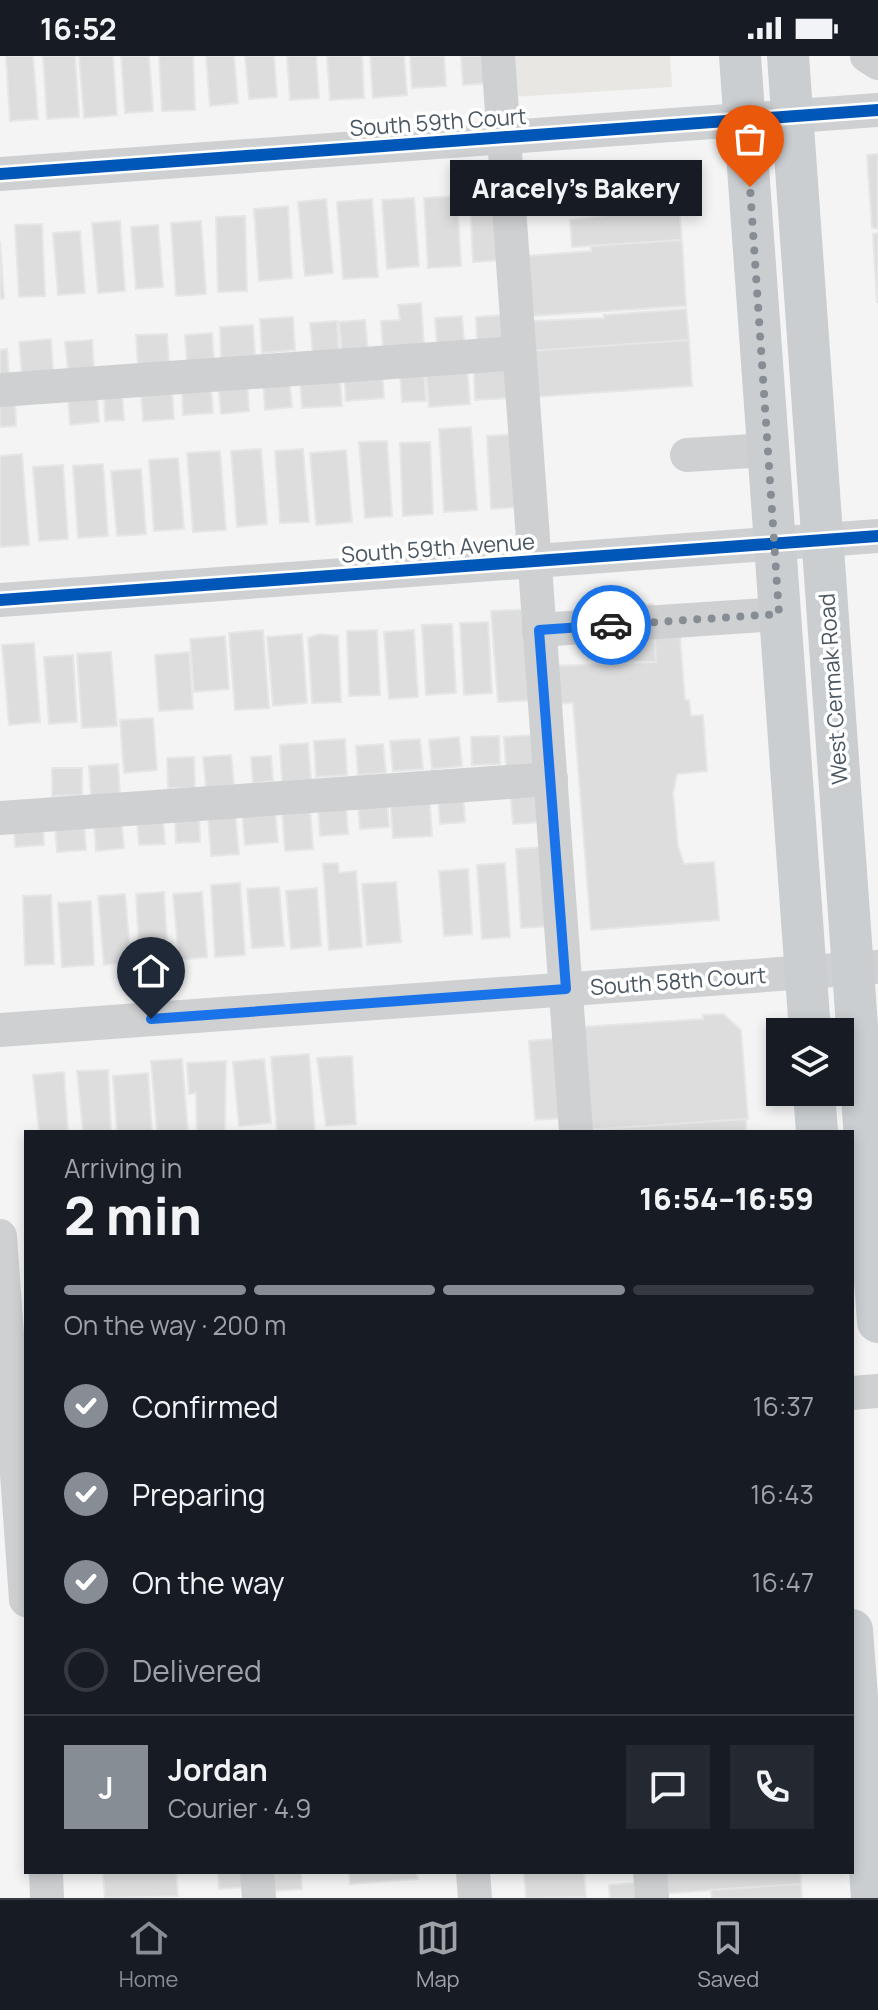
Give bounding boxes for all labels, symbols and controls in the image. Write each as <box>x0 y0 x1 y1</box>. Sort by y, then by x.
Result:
text: 16:52 <box>40 8 117 49</box>
street label: South 59th Court <box>349 101 528 143</box>
pin <box>716 105 784 187</box>
icon: bag <box>728 117 772 161</box>
callout: Aracely's Bakery <box>450 159 702 215</box>
text: Aracely's Bakery <box>472 170 680 206</box>
street label: South 59th Avenue <box>340 526 536 570</box>
courier <box>571 585 651 665</box>
street label: West Cermak Road <box>811 592 855 786</box>
icon: car <box>589 603 633 647</box>
pin <box>117 937 185 1019</box>
icon: home <box>129 949 173 993</box>
street label: South 58th Court <box>589 960 767 1002</box>
map controls <box>766 1018 854 1106</box>
button: layers <box>766 1018 854 1106</box>
text: Arriving in <box>64 1150 182 1186</box>
text: 16:54–16:59 <box>639 1178 814 1219</box>
text: 2 min <box>64 1180 202 1251</box>
text: On the way · 200 m <box>64 1307 286 1343</box>
icon: check <box>64 1384 108 1428</box>
text: Confirmed <box>132 1386 279 1427</box>
text: 16:37 <box>753 1388 814 1424</box>
icon: check <box>64 1472 108 1516</box>
text: Preparing <box>132 1474 266 1515</box>
text: 16:43 <box>750 1476 814 1512</box>
icon: check <box>64 1560 108 1604</box>
text: On the way <box>132 1562 285 1603</box>
text: 16:47 <box>752 1564 814 1600</box>
text: Delivered <box>132 1650 262 1691</box>
button: chat <box>626 1745 710 1829</box>
button: phone <box>730 1745 814 1829</box>
text: Jordan <box>168 1749 268 1790</box>
text: J <box>98 1767 114 1808</box>
text: Courier · 4.9 <box>168 1790 311 1826</box>
tab: Home <box>119 1916 178 1994</box>
tab: Map <box>416 1916 460 1994</box>
tab: Saved <box>697 1916 759 1994</box>

